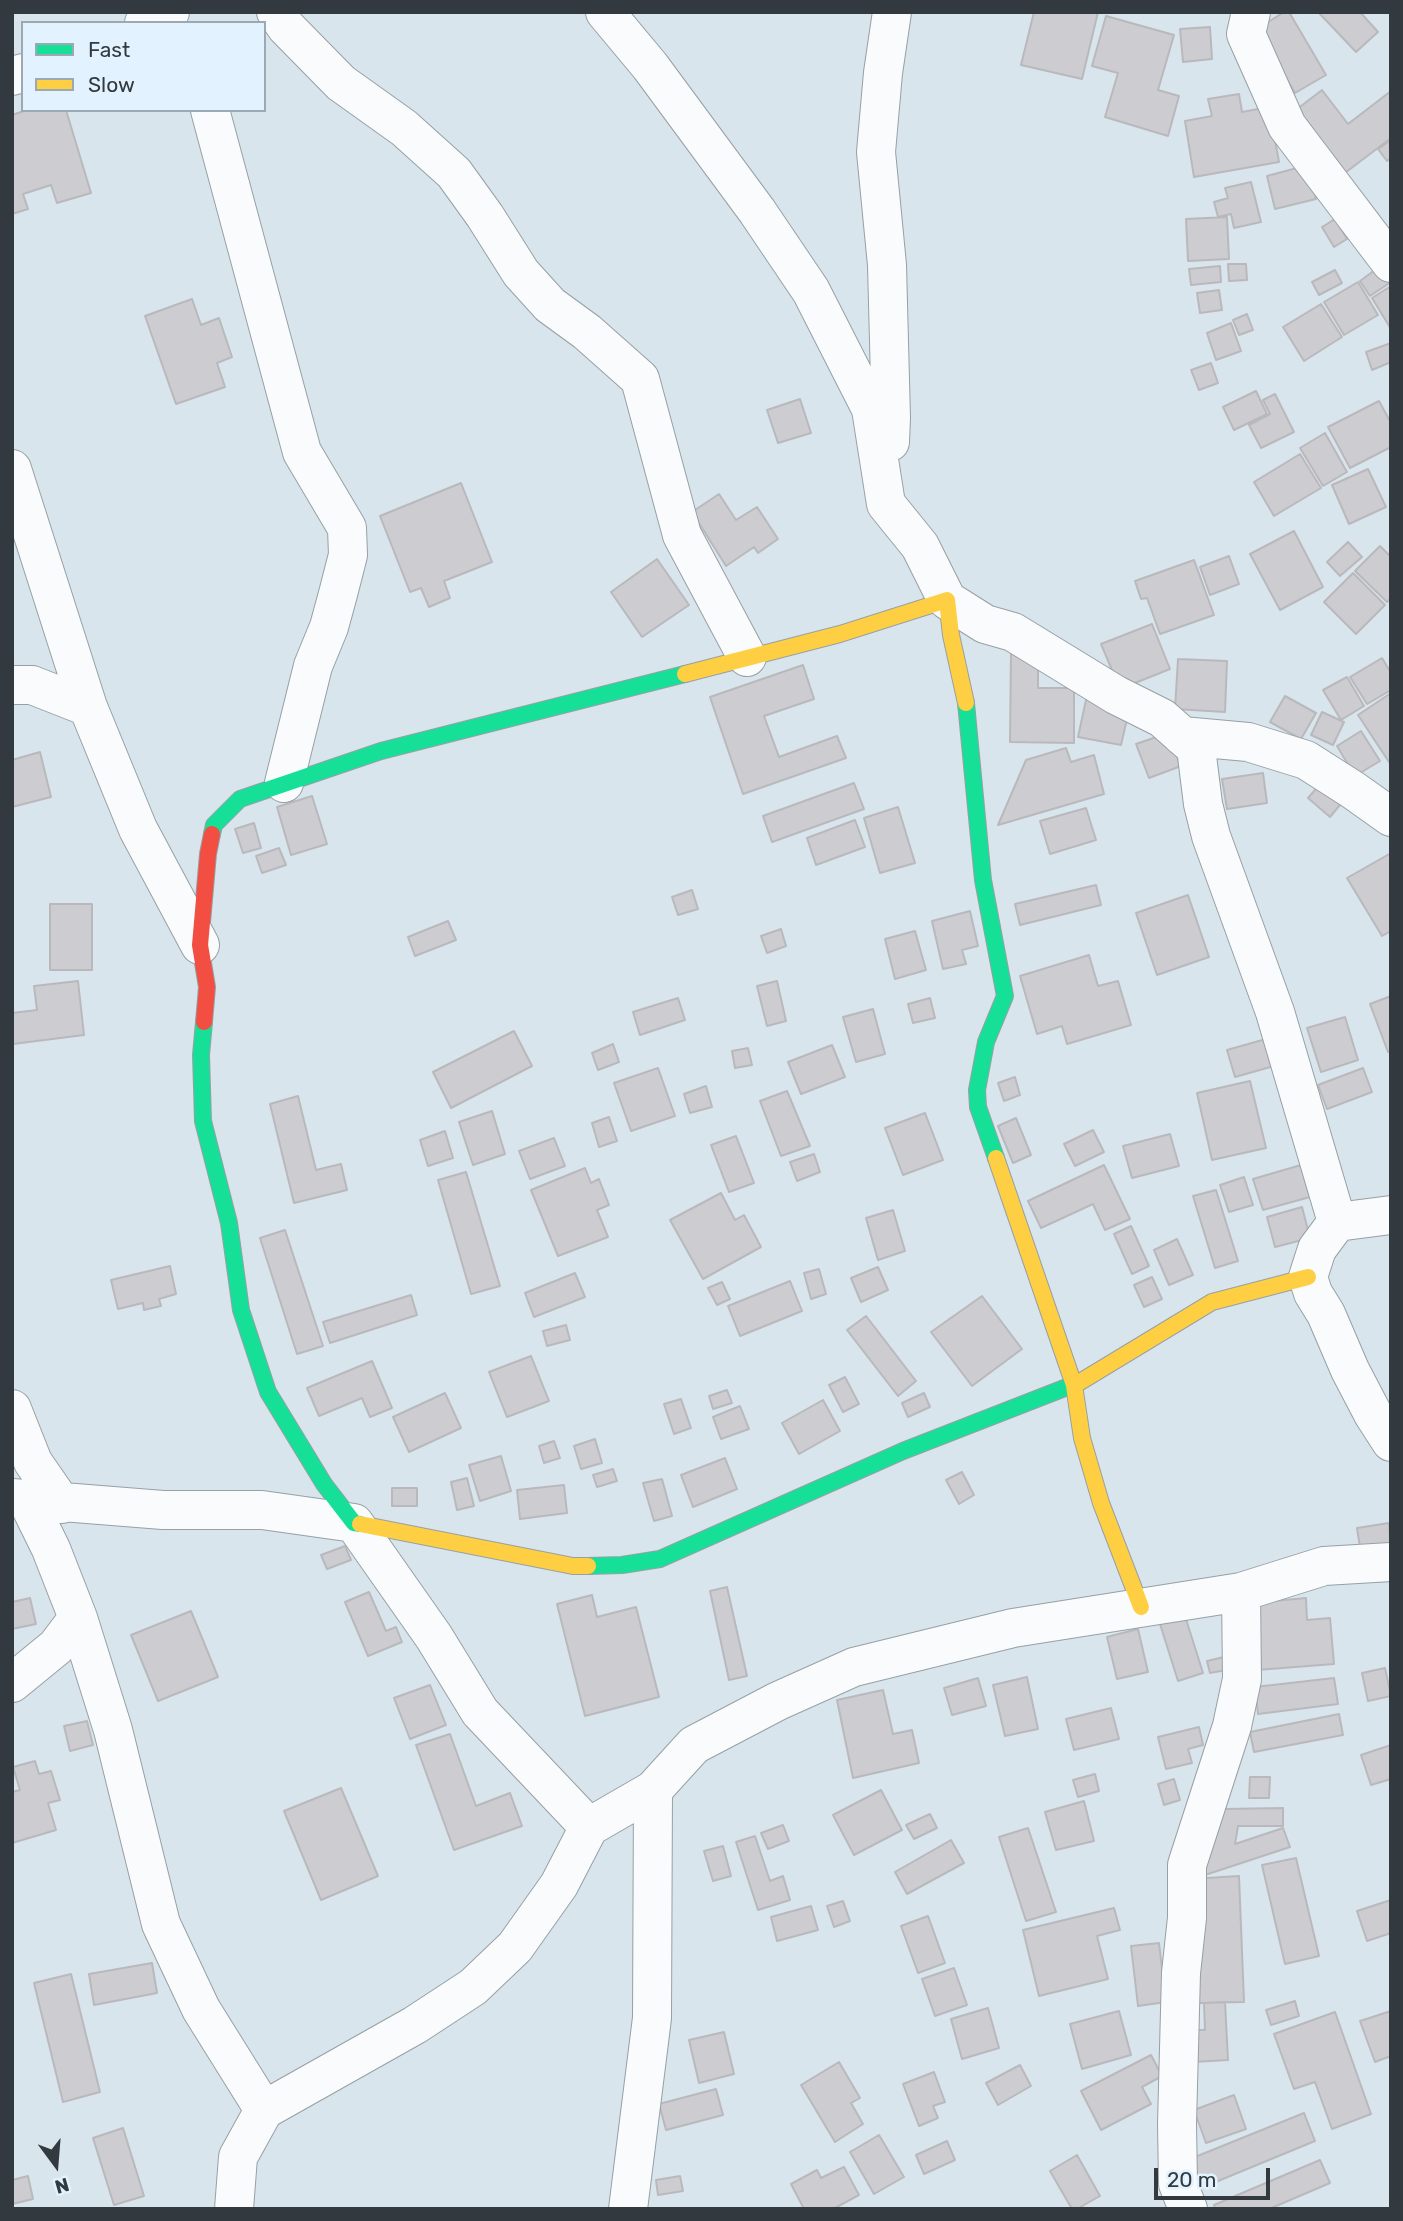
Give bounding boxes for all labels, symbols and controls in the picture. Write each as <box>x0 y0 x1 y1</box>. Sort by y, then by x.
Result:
legend <box>21 21 266 112</box>
text: Fast <box>88 37 130 62</box>
text: Slow <box>88 72 135 97</box>
north arrow <box>21 2130 91 2200</box>
scale bar <box>1158 2154 1274 2198</box>
text: 20 m <box>1167 2167 1216 2192</box>
text: N <box>52 2173 72 2199</box>

